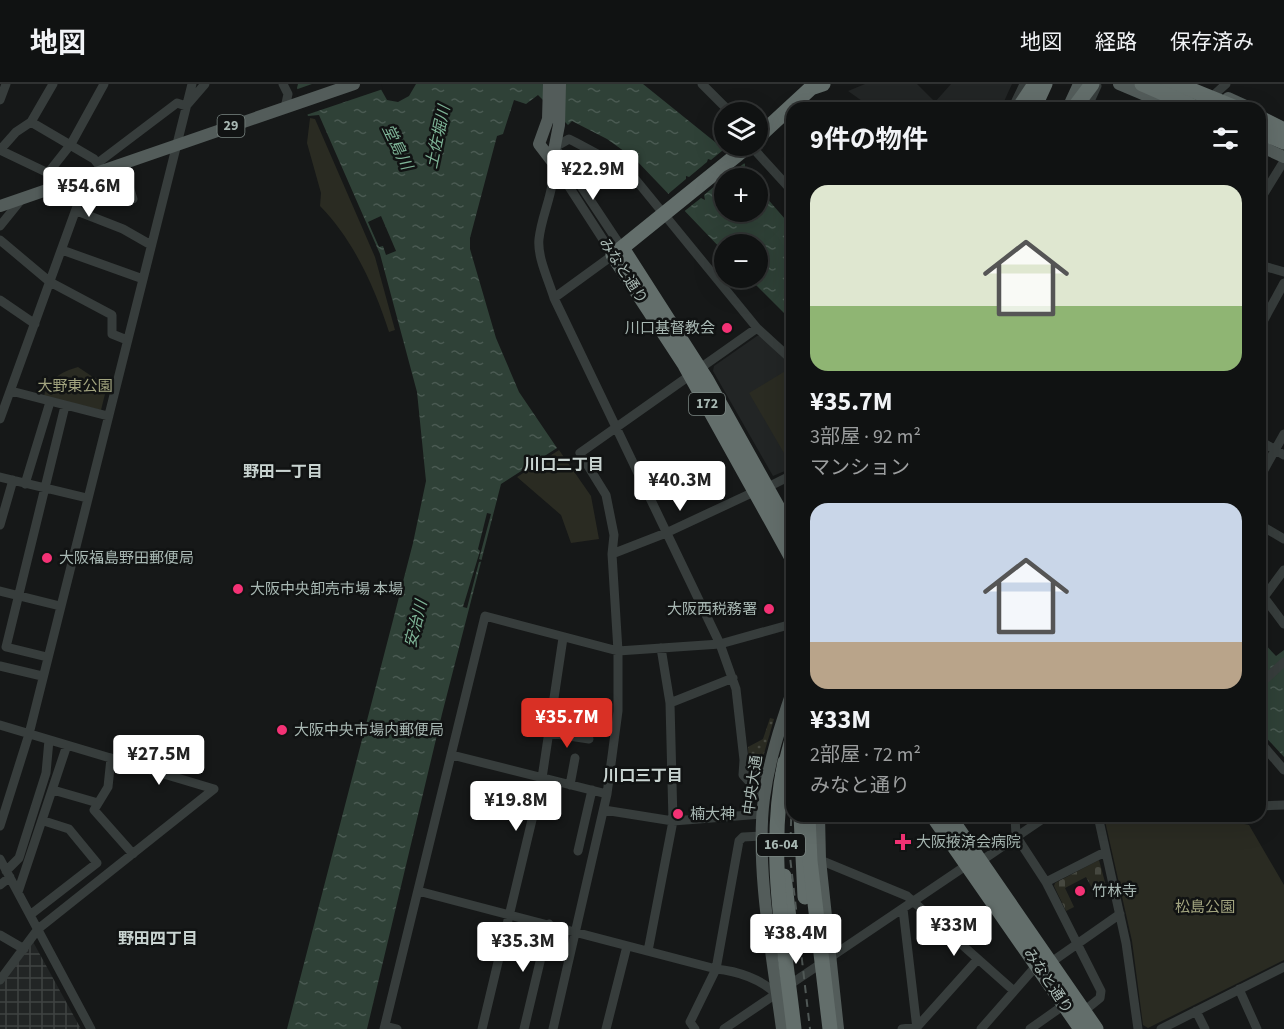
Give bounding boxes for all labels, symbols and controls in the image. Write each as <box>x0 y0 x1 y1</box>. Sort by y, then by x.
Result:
text: 地図 <box>30 23 86 63</box>
text: 地図 <box>1020 27 1062 57</box>
text: 経路 <box>1095 27 1137 57</box>
text: 保存済み <box>1170 27 1254 57</box>
water label: 土佐堀川 <box>421 101 456 171</box>
map controls <box>714 102 768 288</box>
button: layers <box>714 102 768 156</box>
road number: 29 <box>218 115 244 137</box>
water label: 堂島川 <box>377 121 418 175</box>
text: 9件の物件 <box>810 121 928 158</box>
icon: filters <box>1209 122 1242 155</box>
pin: ¥22.9M <box>544 150 642 201</box>
text: ¥22.9M <box>561 155 625 183</box>
pin: ¥54.6M <box>40 167 138 218</box>
button: + <box>714 168 768 222</box>
text: ¥54.6M <box>57 172 121 200</box>
icon: home <box>972 224 1080 332</box>
street label: みなと通り <box>594 234 652 308</box>
button: − <box>714 234 768 288</box>
place label: 川口基督教会 <box>625 318 715 339</box>
marker: 川口基督教会 <box>720 321 734 335</box>
park label: 大野東公園 <box>37 376 113 397</box>
text: ¥35.7M <box>810 383 893 420</box>
road number: 172 <box>689 393 725 415</box>
text: 3部屋 · 92 m² <box>810 423 921 451</box>
district label: 川口二丁目 <box>524 454 604 476</box>
text: マンション <box>810 454 910 482</box>
district label: 野田一丁目 <box>243 461 323 483</box>
pin: ¥40.3M <box>631 461 729 512</box>
text: ¥40.3M <box>648 466 712 494</box>
icon: home <box>972 542 1080 650</box>
place label: 大阪福島野田郵便局 <box>59 548 194 569</box>
marker: 大阪福島野田郵便局 <box>40 551 54 565</box>
place label: 大阪中央卸売市場 本場 <box>250 579 403 600</box>
marker: 大阪中央卸売市場 本場 <box>231 582 245 596</box>
water label: 安治川 <box>400 596 433 650</box>
place label: 大阪西税務署 <box>667 599 757 620</box>
marker: 大阪西税務署 <box>762 602 776 616</box>
pin: ¥35.7M <box>518 698 616 749</box>
text: ¥33M <box>810 701 871 738</box>
text: ¥35.7M <box>535 703 599 731</box>
place label: 大阪中央市場内郵便局 <box>294 720 444 741</box>
marker: 大阪中央市場内郵便局 <box>275 723 289 737</box>
pin: ¥27.5M <box>110 735 208 786</box>
text: ¥27.5M <box>127 740 191 768</box>
text: 2部屋 · 72 m² <box>810 741 921 769</box>
street label: 中央大通 <box>738 754 768 816</box>
district label: 川口三丁目 <box>603 765 683 787</box>
text: みなと通り <box>810 772 910 800</box>
pin: ¥19.8M <box>467 781 565 832</box>
text: ¥19.8M <box>484 786 548 814</box>
place label: 楠大神 <box>690 804 735 825</box>
marker: 楠大神 <box>671 807 685 821</box>
place label: 大阪掖済会病院 <box>916 832 1021 853</box>
marker: 大阪掖済会病院 <box>894 833 912 851</box>
road number: 16-04 <box>757 834 805 856</box>
place label: 竹林寺 <box>1092 881 1137 902</box>
marker: 竹林寺 <box>1073 884 1087 898</box>
park label: 松島公園 <box>1175 897 1235 918</box>
pin: ¥33M <box>918 906 990 957</box>
text: ¥33M <box>931 911 977 939</box>
pin: ¥38.4M <box>747 914 845 965</box>
text: ¥38.4M <box>764 919 828 947</box>
pin: ¥35.3M <box>474 922 572 973</box>
text: ¥35.3M <box>491 927 555 955</box>
district label: 野田四丁目 <box>118 928 198 950</box>
street label: みなと通り <box>1018 944 1078 1018</box>

